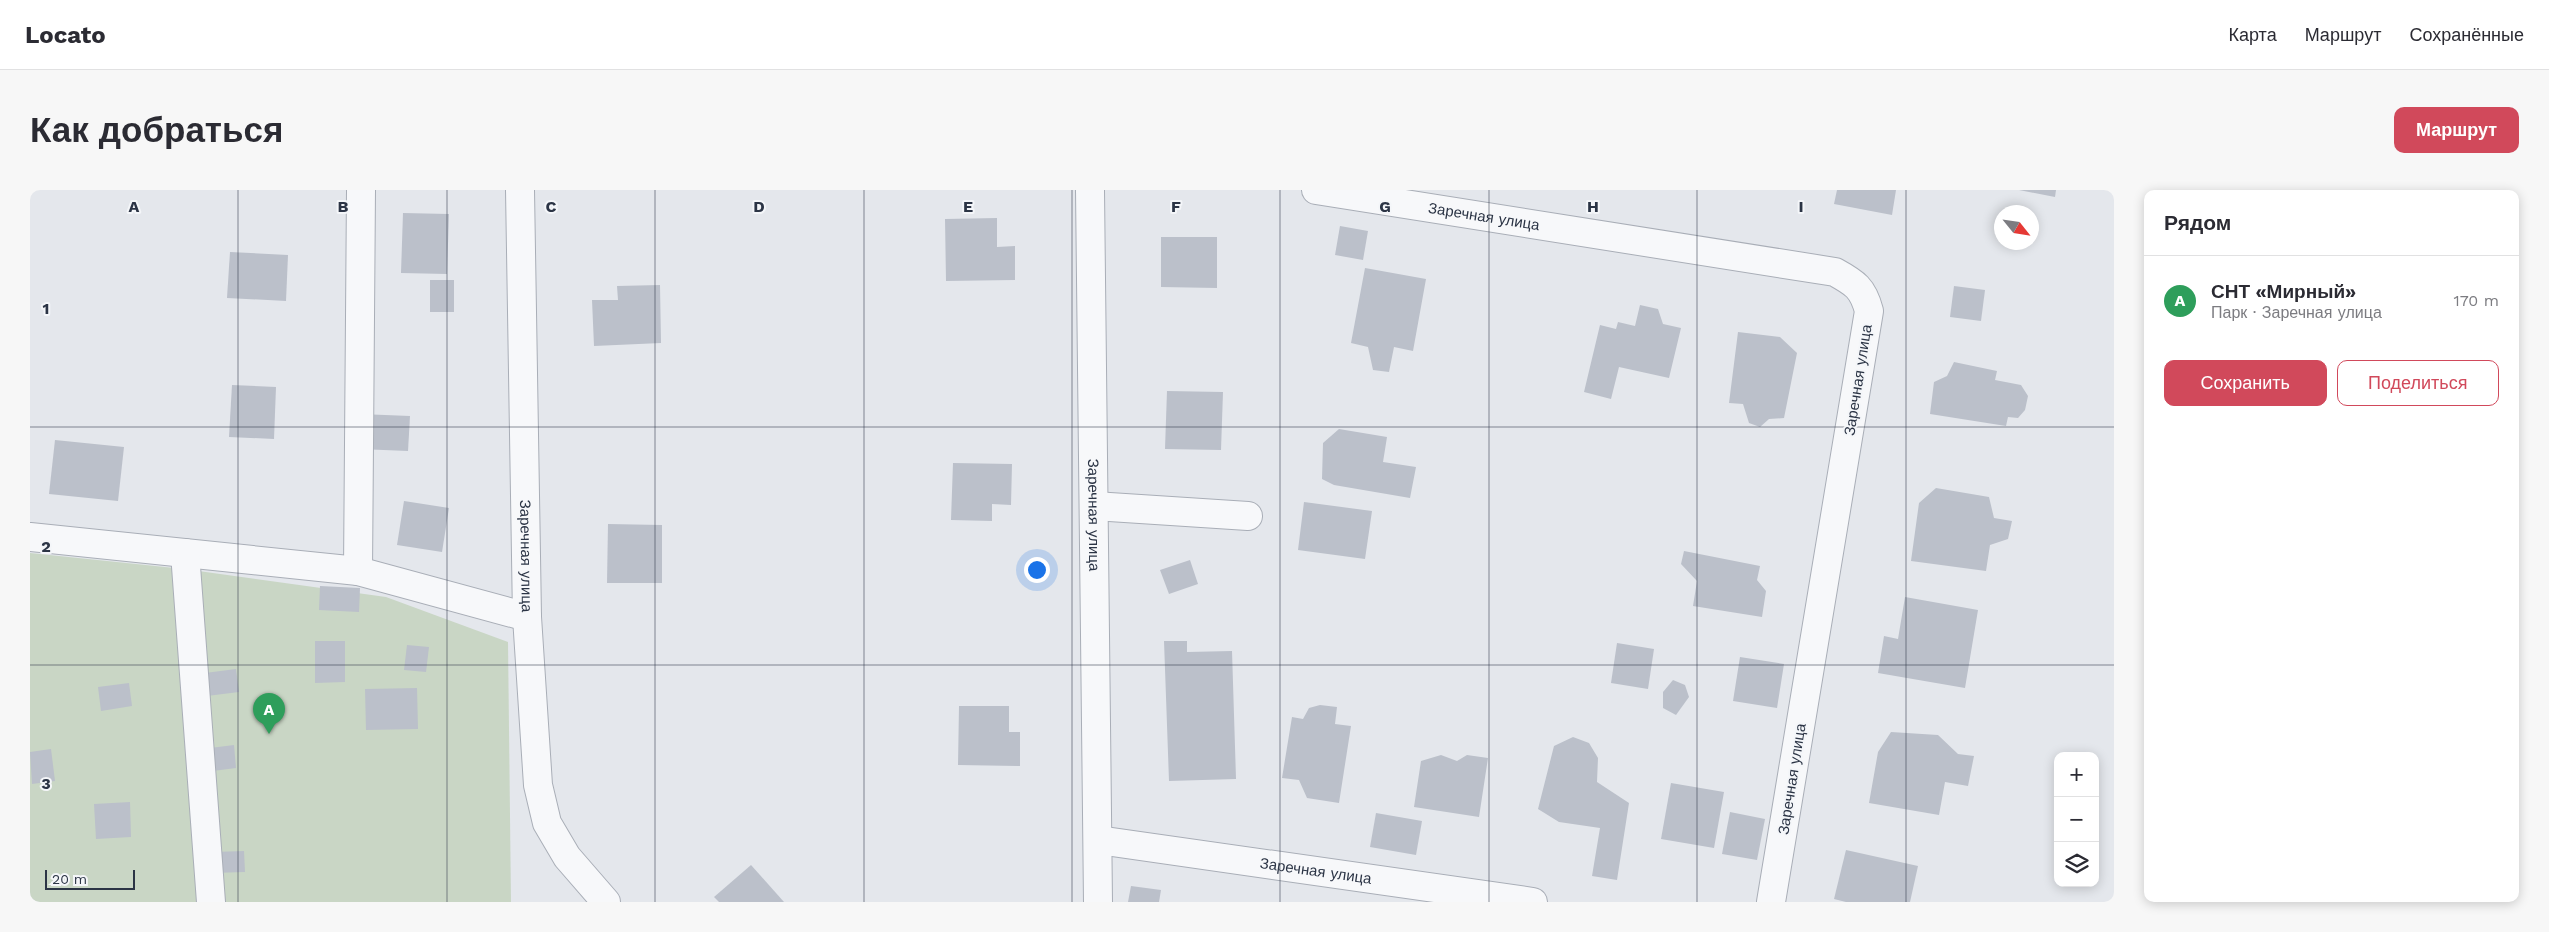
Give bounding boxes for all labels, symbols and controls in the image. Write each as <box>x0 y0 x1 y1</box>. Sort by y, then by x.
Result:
text: Locato <box>25 21 106 49</box>
text: Карта <box>2229 24 2277 45</box>
text: Маршрут <box>2305 24 2381 45</box>
text: Сохранённые <box>2409 24 2524 45</box>
button: Маршрут <box>2394 107 2519 153</box>
text: Как добраться <box>30 109 283 151</box>
text: A <box>129 197 140 216</box>
text: B <box>338 197 349 216</box>
text: C <box>546 197 557 216</box>
text: D <box>753 197 765 216</box>
text: E <box>963 197 973 216</box>
text: F <box>1171 197 1181 216</box>
text: G <box>1379 197 1391 216</box>
text: H <box>1587 197 1599 216</box>
text: I <box>1798 197 1804 216</box>
street label: Заречная улица <box>1427 199 1542 234</box>
north arrow <box>1994 205 2039 250</box>
text: Рядом <box>2164 210 2231 235</box>
text: СНТ «Мирный» <box>2211 280 2356 303</box>
text: A <box>2175 291 2185 310</box>
text: 170 m <box>2453 291 2499 310</box>
text: 1 <box>43 299 49 318</box>
text: Парк · Заречная улица <box>2211 303 2382 322</box>
street label: Заречная улица <box>1840 322 1876 437</box>
button: Сохранить <box>2164 360 2327 406</box>
button: Поделиться <box>2337 360 2499 406</box>
street label: Заречная улица <box>1084 459 1103 572</box>
street label: Заречная улица <box>516 500 536 613</box>
text: 2 <box>41 537 51 556</box>
your location <box>1024 557 1050 583</box>
pin: A <box>253 693 285 734</box>
street label: Заречная улица <box>1774 721 1810 836</box>
map controls <box>2054 752 2099 887</box>
button: + <box>2054 752 2099 797</box>
text: 3 <box>41 774 51 793</box>
button: − <box>2054 797 2099 842</box>
button: layers <box>2054 842 2099 887</box>
street label: Заречная улица <box>1259 854 1373 888</box>
scale bar <box>45 867 135 890</box>
text: 20 m <box>52 871 87 887</box>

